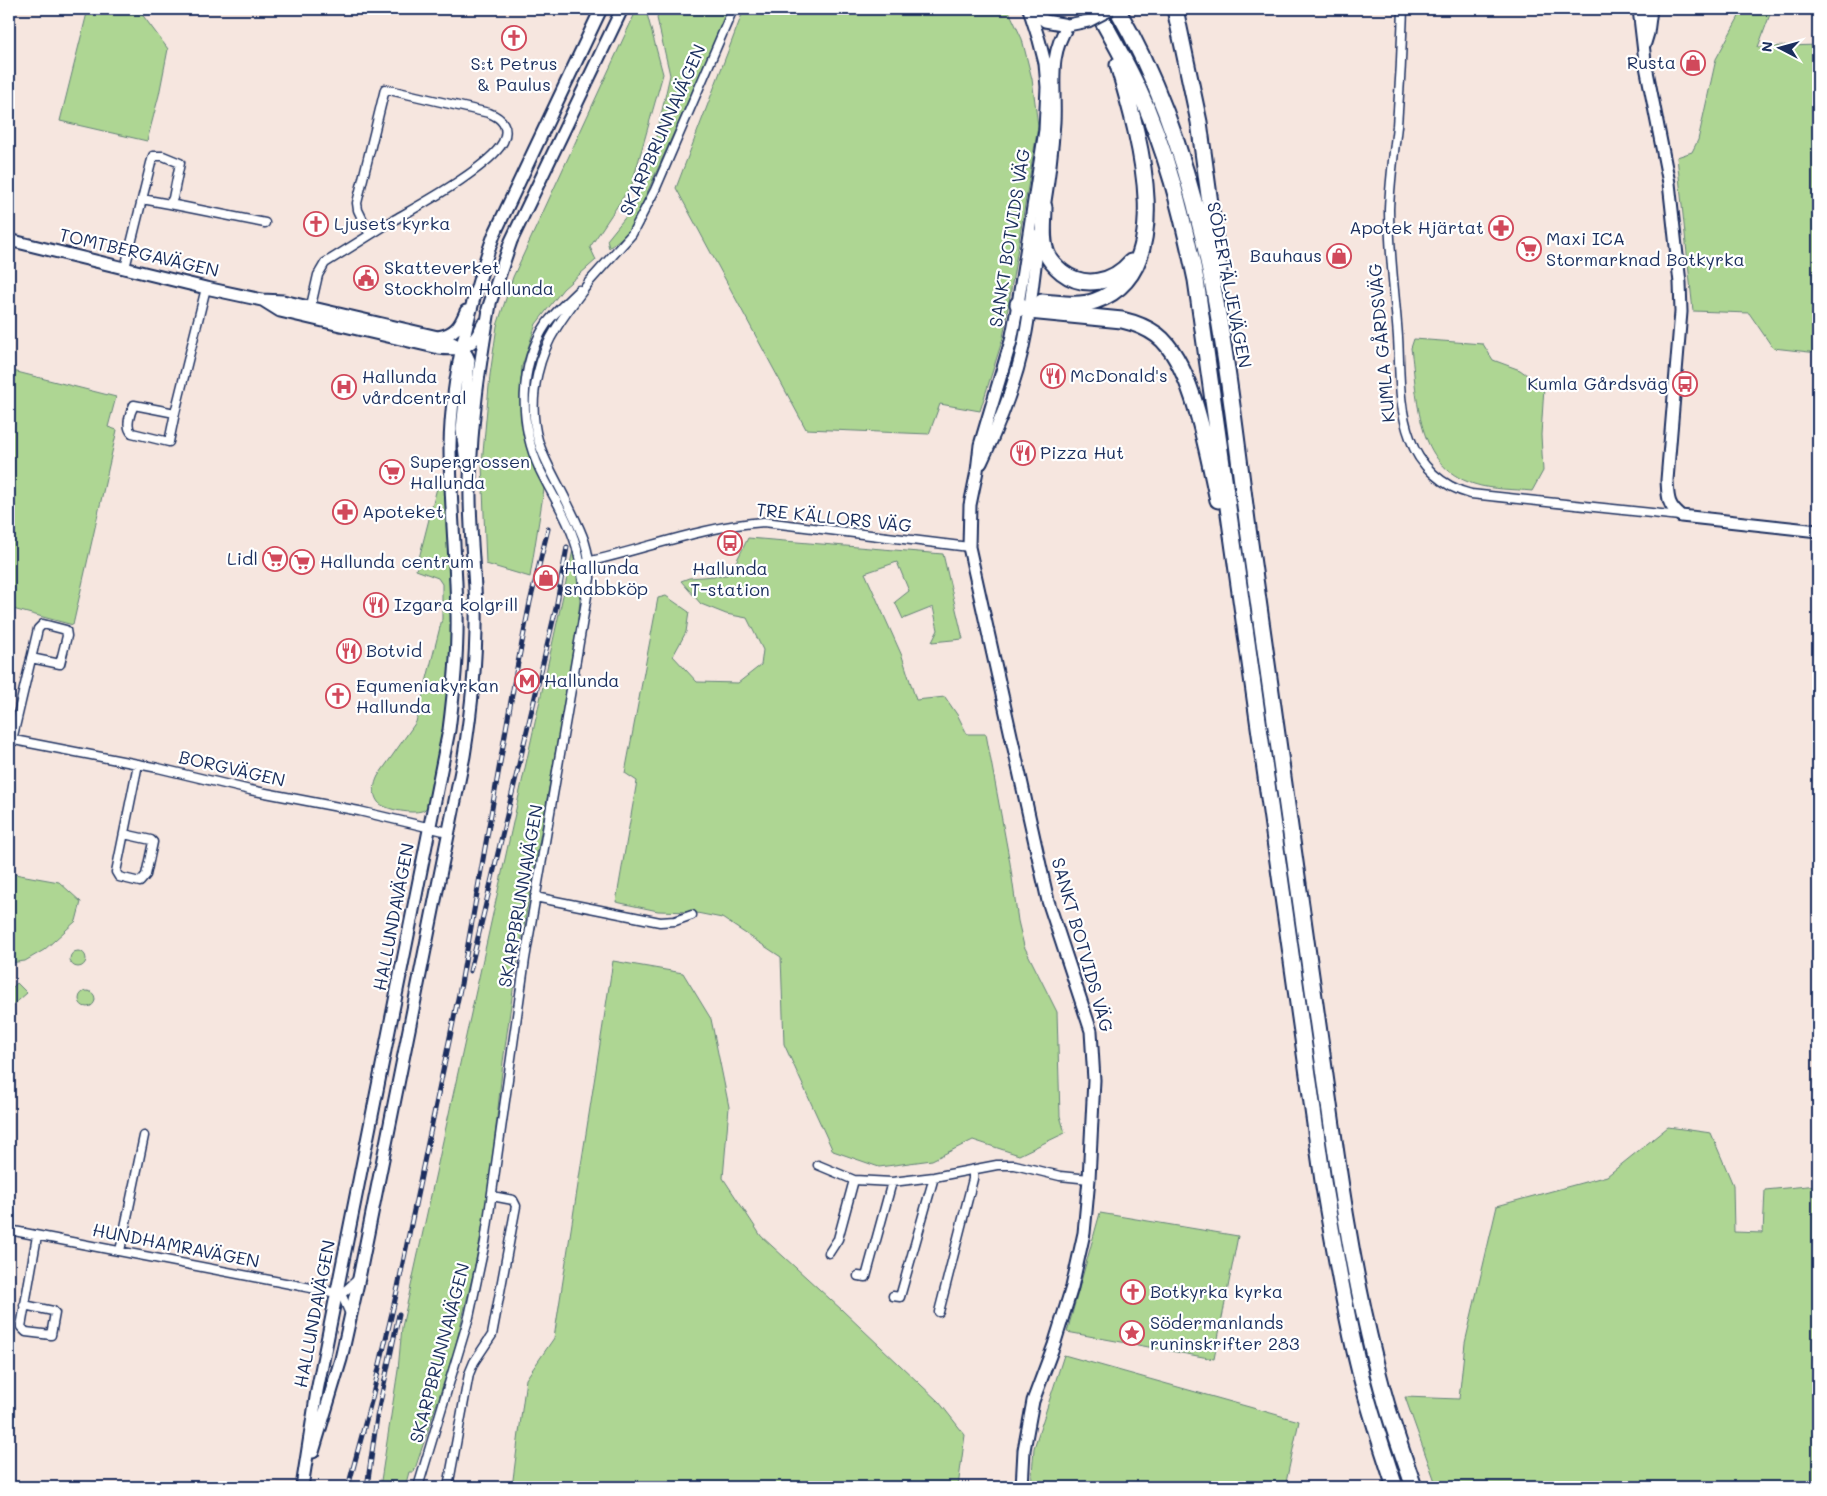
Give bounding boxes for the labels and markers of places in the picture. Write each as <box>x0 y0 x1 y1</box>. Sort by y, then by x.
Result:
church icon: S:t Petrus & Paulus <box>501 25 527 51</box>
place label: Rusta <box>1627 50 1676 74</box>
shop icon: Rusta <box>1680 50 1706 76</box>
place label: S:t Petrus & Paulus <box>470 51 558 96</box>
church icon: Ljusets kyrka <box>303 211 329 237</box>
place label: Ljusets kyrka <box>334 211 450 235</box>
place label: Apotek Hjärtat <box>1349 215 1484 239</box>
pharmacy icon: Apotek Hjärtat <box>1488 215 1514 241</box>
place label: Maxi ICA Stormarknad Botkyrka <box>1546 226 1745 271</box>
supermarket icon: Maxi ICA Stormarknad Botkyrka <box>1516 236 1542 262</box>
place label: Bauhaus <box>1250 243 1322 267</box>
shop icon: Bauhaus <box>1326 243 1352 269</box>
place label: Skatteverket Stockholm Hallunda <box>384 255 554 300</box>
public building icon: Skatteverket Stockholm Hallunda <box>353 265 379 291</box>
restaurant icon: McDonald's <box>1040 363 1066 389</box>
place label: McDonald's <box>1070 363 1168 387</box>
place label: Hallunda vårdcentral <box>362 364 467 409</box>
place label: Kumla Gårdsväg <box>1527 371 1668 395</box>
bus stop icon: Kumla Gårdsväg <box>1672 371 1698 397</box>
hospital icon: Hallunda vårdcentral <box>331 374 357 400</box>
restaurant icon: Pizza Hut <box>1010 440 1036 466</box>
place label: Pizza Hut <box>1040 440 1124 464</box>
place label: Supergrossen Hallunda <box>410 449 530 494</box>
supermarket icon: Supergrossen Hallunda <box>379 459 405 485</box>
pharmacy icon: Apoteket <box>332 499 358 525</box>
place label: Apoteket <box>362 499 444 523</box>
bus stop icon: Hallunda T-station <box>717 530 743 556</box>
place label: Lidl <box>227 546 258 570</box>
supermarket icon: Lidl <box>262 546 288 572</box>
supermarket icon: Hallunda centrum <box>289 549 315 575</box>
place label: Hallunda centrum <box>320 549 474 573</box>
place label: Hallunda snabbköp <box>564 555 648 600</box>
place label: Hallunda T-station <box>690 556 770 601</box>
shop icon: Hallunda snabbköp <box>533 565 559 591</box>
restaurant icon: Izgara kolgrill <box>363 592 389 618</box>
place label: Izgara kolgrill <box>394 592 518 616</box>
restaurant icon: Botvid <box>336 638 362 664</box>
place label: Botvid <box>366 638 422 662</box>
metro station icon: Hallunda <box>514 668 540 694</box>
place label: Hallunda <box>544 668 620 692</box>
place label: Equmeniakyrkan Hallunda <box>356 673 499 718</box>
church icon: Equmeniakyrkan Hallunda <box>325 683 351 709</box>
church icon: Botkyrka kyrka <box>1120 1279 1146 1305</box>
place label: Botkyrka kyrka <box>1150 1279 1283 1303</box>
place label: Södermanlands runinskrifter 283 <box>1150 1310 1300 1355</box>
place icon: Södermanlands runinskrifter 283 <box>1119 1320 1145 1346</box>

